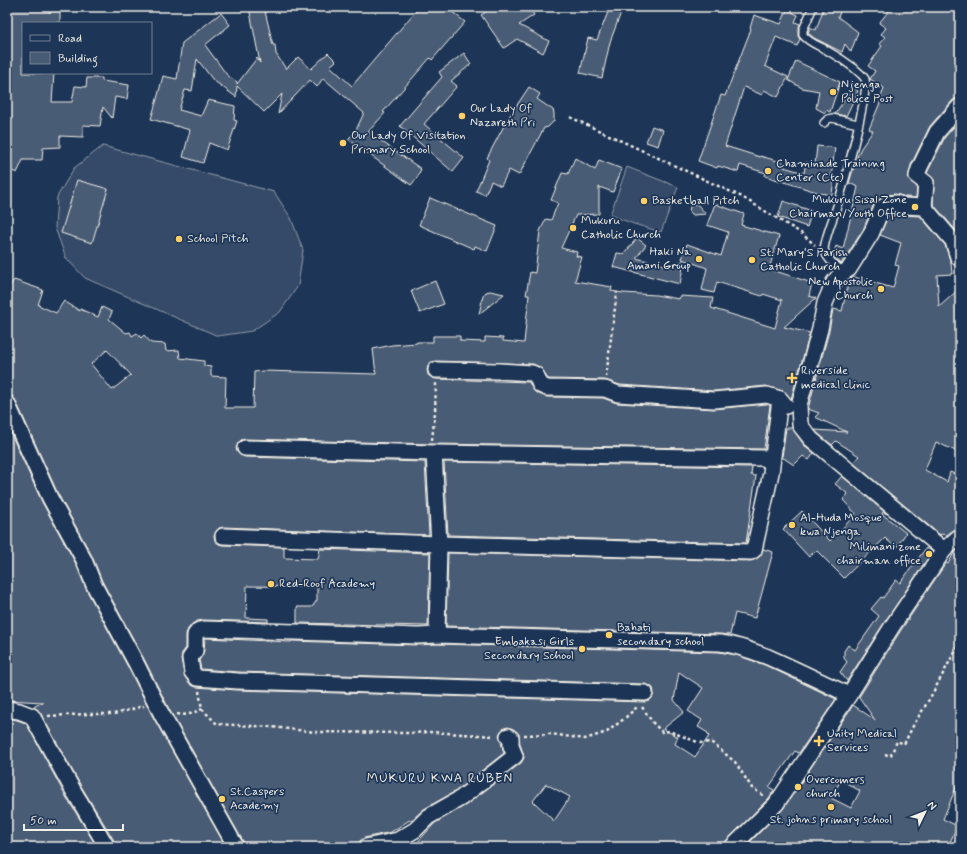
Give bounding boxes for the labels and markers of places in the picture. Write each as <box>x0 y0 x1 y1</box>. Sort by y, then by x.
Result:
place label: Njenga Police Post <box>841 77 894 107</box>
marker: Njenga Police Post <box>828 87 838 97</box>
place label: Our Lady Of Nazareth Pri <box>470 101 536 131</box>
marker: Our Lady Of Nazareth Pri <box>457 111 467 121</box>
place label: Our Lady Of Visitation Primary School <box>351 128 465 158</box>
marker: Our Lady Of Visitation Primary School <box>338 138 348 148</box>
place label: Chaminade Training Center (Ctc) <box>776 156 885 186</box>
marker: Chaminade Training Center (Ctc) <box>763 166 773 176</box>
place label: Mukuru Sisal Zone Chairman/Youth Office <box>789 192 907 222</box>
place label: Basketball Pitch <box>652 193 740 209</box>
marker: Basketball Pitch <box>639 196 649 206</box>
marker: Mukuru Sisal Zone Chairman/Youth Office <box>910 202 920 212</box>
place label: Mukuru Catholic Church <box>581 213 661 243</box>
marker: Mukuru Catholic Church <box>568 223 578 233</box>
place label: School Pitch <box>187 231 249 247</box>
marker: School Pitch <box>174 234 184 244</box>
place label: Haki Na Amani Group <box>627 244 692 274</box>
place label: St. Mary'S Parish Catholic Church <box>760 245 848 275</box>
marker: Haki Na Amani Group <box>694 254 704 264</box>
marker: St. Mary'S Parish Catholic Church <box>747 255 757 265</box>
place label: New Apostolic Church <box>808 274 873 304</box>
marker: New Apostolic Church <box>876 284 886 294</box>
place label: Riverside medical clinic <box>801 363 871 393</box>
marker: Riverside medical clinic <box>786 372 798 384</box>
place label: Al-Huda Mosque kwa Njenga <box>800 510 882 540</box>
marker: Al-Huda Mosque kwa Njenga <box>787 520 797 530</box>
place label: Milimani zone chairman office <box>837 539 921 569</box>
marker: Milimani zone chairman office <box>924 549 934 559</box>
place label: Red-Roof Academy <box>279 576 375 592</box>
marker: Red-Roof Academy <box>266 579 276 589</box>
place label: Bahati secondary school <box>617 620 704 650</box>
marker: Bahati secondary school <box>604 630 614 640</box>
place label: Embakasi Girls Secondary School <box>484 634 574 664</box>
marker: Embakasi Girls Secondary School <box>577 644 587 654</box>
place label: Unity Medical Services <box>827 726 897 756</box>
marker: Unity Medical Services <box>814 736 824 746</box>
place label: Overcomers church <box>806 772 865 802</box>
marker: Overcomers church <box>793 782 803 792</box>
place label: St.Caspers Academy <box>230 784 284 814</box>
marker: St.Caspers Academy <box>217 794 227 804</box>
marker: St. johns primary school <box>826 802 836 812</box>
place label: St. johns primary school <box>770 812 892 828</box>

